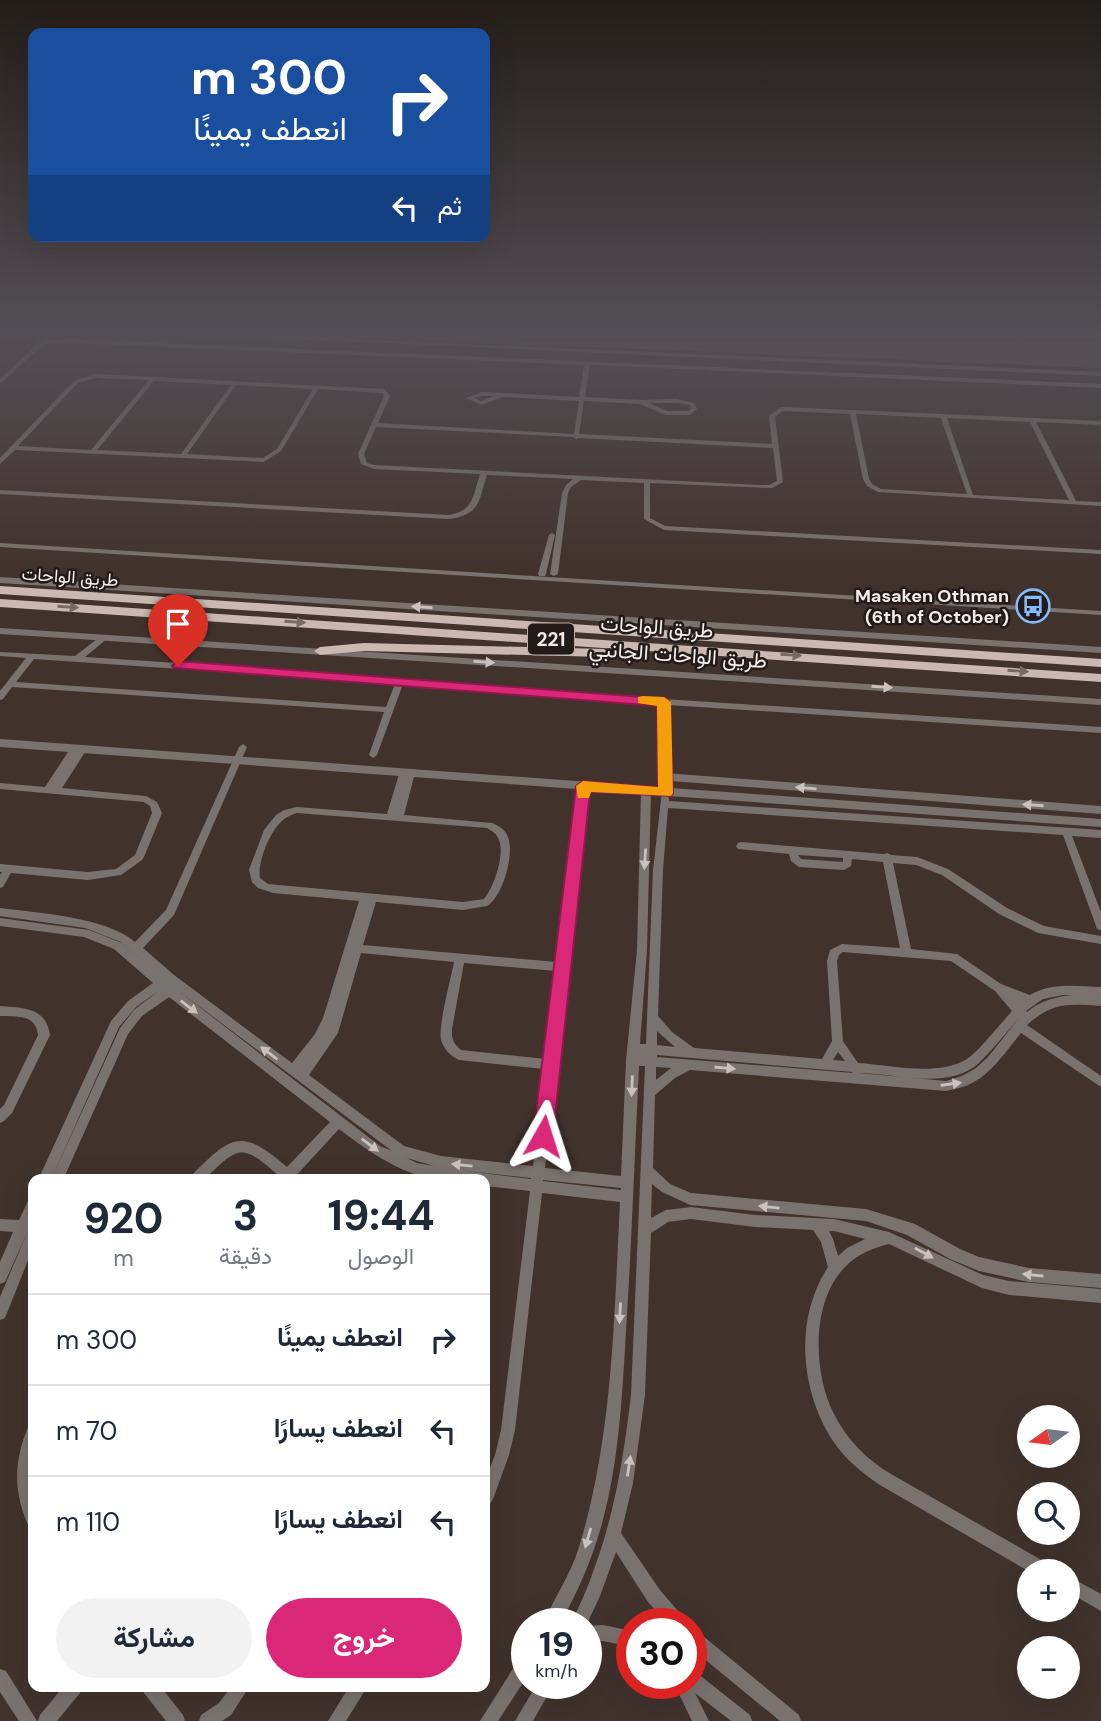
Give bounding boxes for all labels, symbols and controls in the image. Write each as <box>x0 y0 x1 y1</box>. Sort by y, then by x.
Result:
text: 300 m <box>191 45 347 109</box>
icon: right <box>371 56 462 147</box>
text: انعطف يمينًا <box>193 108 347 150</box>
icon: left <box>386 189 424 227</box>
text: ثم <box>438 189 462 223</box>
street label: طريق الواحات <box>21 562 119 592</box>
place label: Masaken Othman (6th of October) <box>855 584 1009 629</box>
bus stop icon: Masaken Othman (6th of October) <box>1014 587 1052 625</box>
pin <box>148 594 208 666</box>
one-way arrow <box>410 601 432 612</box>
one-way arrow <box>57 602 79 613</box>
icon: arrive <box>159 605 197 643</box>
street label: طريق الواحات <box>600 609 714 645</box>
one-way arrow <box>284 617 306 628</box>
road number: 221 <box>528 624 574 654</box>
street label: طريق الواحات الجانبي <box>588 635 768 678</box>
one-way arrow <box>780 650 802 661</box>
one-way arrow <box>473 656 495 667</box>
one-way arrow <box>1007 666 1029 677</box>
one-way arrow <box>871 682 893 693</box>
one-way arrow <box>795 782 817 793</box>
one-way arrow <box>1022 799 1044 810</box>
one-way arrow <box>639 848 650 870</box>
one-way arrow <box>180 999 198 1014</box>
one-way arrow <box>260 1046 278 1060</box>
one-way arrow <box>714 1063 736 1074</box>
one-way arrow <box>626 1075 637 1097</box>
one-way arrow <box>940 1078 962 1089</box>
position arrow <box>506 1099 580 1173</box>
one-way arrow <box>361 1138 379 1152</box>
one-way arrow <box>451 1159 473 1170</box>
text: 3 <box>233 1188 258 1243</box>
text: 19:44 <box>327 1188 435 1243</box>
text: 920 <box>83 1191 163 1246</box>
one-way arrow <box>758 1201 780 1212</box>
text: دقيقة <box>219 1241 272 1271</box>
text: الوصول <box>348 1241 414 1271</box>
text: m <box>113 1243 134 1273</box>
one-way arrow <box>914 1248 934 1259</box>
one-way arrow <box>1022 1269 1044 1280</box>
one-way arrow <box>615 1302 626 1324</box>
text: انعطف يمينًا <box>277 1320 403 1354</box>
icon: right <box>424 1321 462 1359</box>
text: 300 m <box>56 1323 137 1357</box>
north arrow <box>1017 1405 1080 1468</box>
map controls <box>1017 1405 1080 1699</box>
text: انعطف يسارًا <box>274 1411 403 1445</box>
icon: left <box>424 1412 462 1450</box>
text: 70 m <box>56 1414 117 1448</box>
one-way arrow <box>624 1455 635 1477</box>
button: search <box>1017 1482 1080 1545</box>
text: انعطف يسارًا <box>274 1502 403 1536</box>
icon: left <box>424 1503 462 1541</box>
text: 110 m <box>56 1505 120 1539</box>
one-way arrow <box>582 1527 592 1548</box>
button: + <box>1017 1559 1080 1622</box>
button: مشاركة <box>56 1598 252 1678</box>
button: خروج <box>266 1598 462 1678</box>
speed limit sign: 30 <box>616 1608 707 1699</box>
text: 19 <box>539 1621 574 1667</box>
button: − <box>1017 1636 1080 1699</box>
text: km/h <box>535 1659 578 1683</box>

